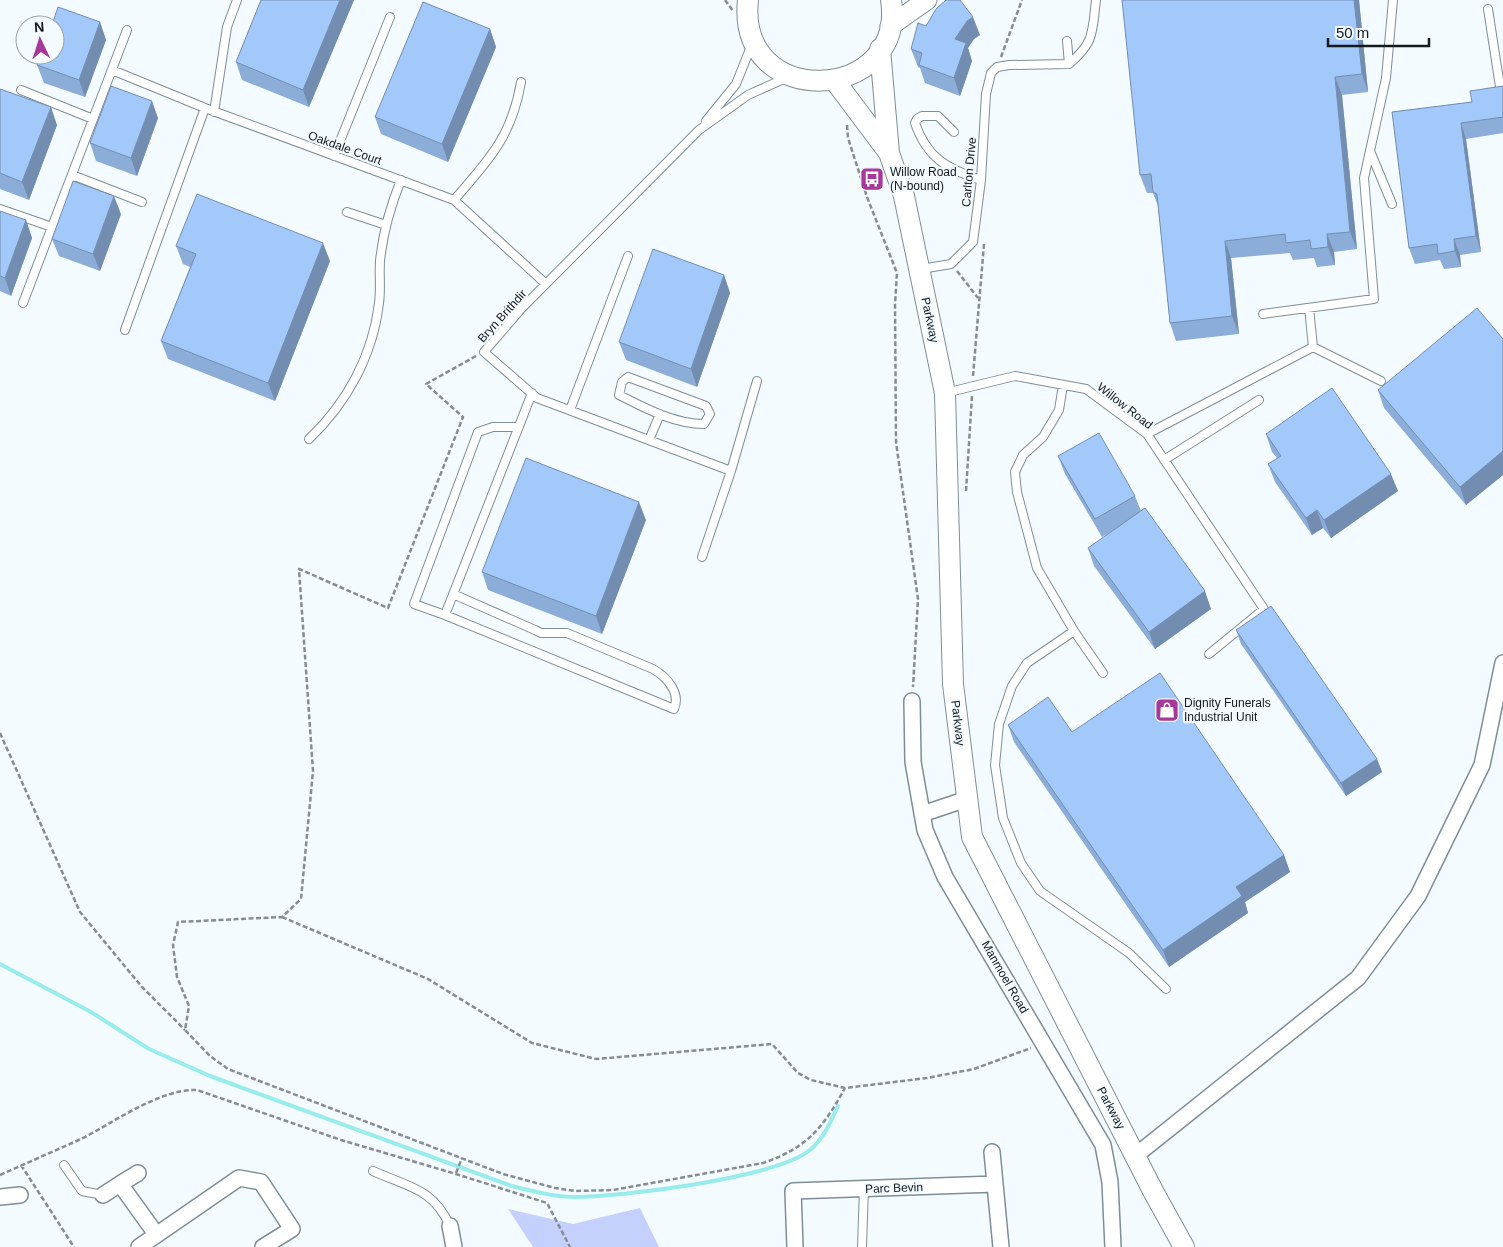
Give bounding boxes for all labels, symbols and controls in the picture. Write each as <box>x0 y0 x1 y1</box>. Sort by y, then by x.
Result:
north arrow <box>15 15 65 65</box>
scale bar <box>1328 15 1429 47</box>
text: N <box>33 19 45 35</box>
text: 50 m <box>1336 24 1369 41</box>
street label: Oakdale Court <box>306 128 384 168</box>
street label: Carlton Drive <box>959 136 979 207</box>
place label: Willow Road (N-bound) <box>890 165 957 193</box>
bus stop icon: Willow Road (N-bound) <box>859 166 885 192</box>
street label: Bryn Brithdir <box>475 287 529 345</box>
street label: Parkway <box>918 296 942 344</box>
street label: Willow Road <box>1094 380 1156 432</box>
place label: Dignity Funerals Industrial Unit <box>1184 696 1271 724</box>
shop icon: Dignity Funerals Industrial Unit <box>1154 697 1180 723</box>
street label: Parkway <box>948 699 968 747</box>
street label: Manmoel Road <box>979 938 1031 1016</box>
street label: Parkway <box>1094 1084 1128 1132</box>
street label: Parc Bevin <box>865 1180 923 1196</box>

